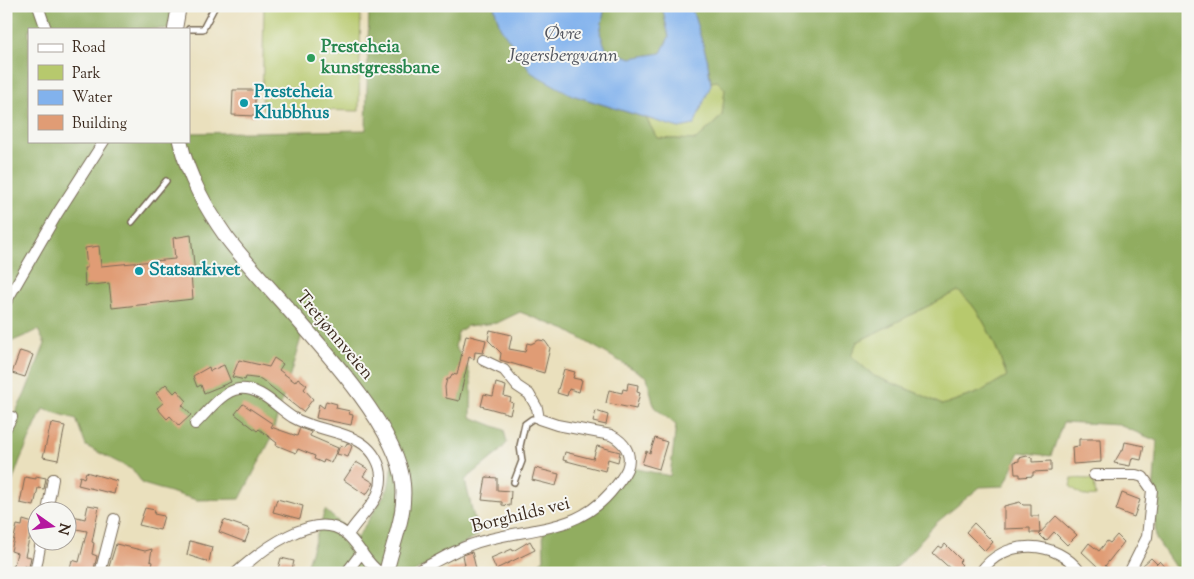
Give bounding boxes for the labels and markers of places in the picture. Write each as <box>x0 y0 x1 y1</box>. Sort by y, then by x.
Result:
place label: Presteheia kunstgressbane <box>320 35 440 82</box>
marker: Presteheia kunstgressbane <box>305 52 317 64</box>
place label: Presteheia Klubbhus <box>254 80 333 127</box>
marker: Presteheia Klubbhus <box>238 97 250 109</box>
place label: Statsarkivet <box>149 258 241 284</box>
marker: Statsarkivet <box>133 265 145 277</box>

